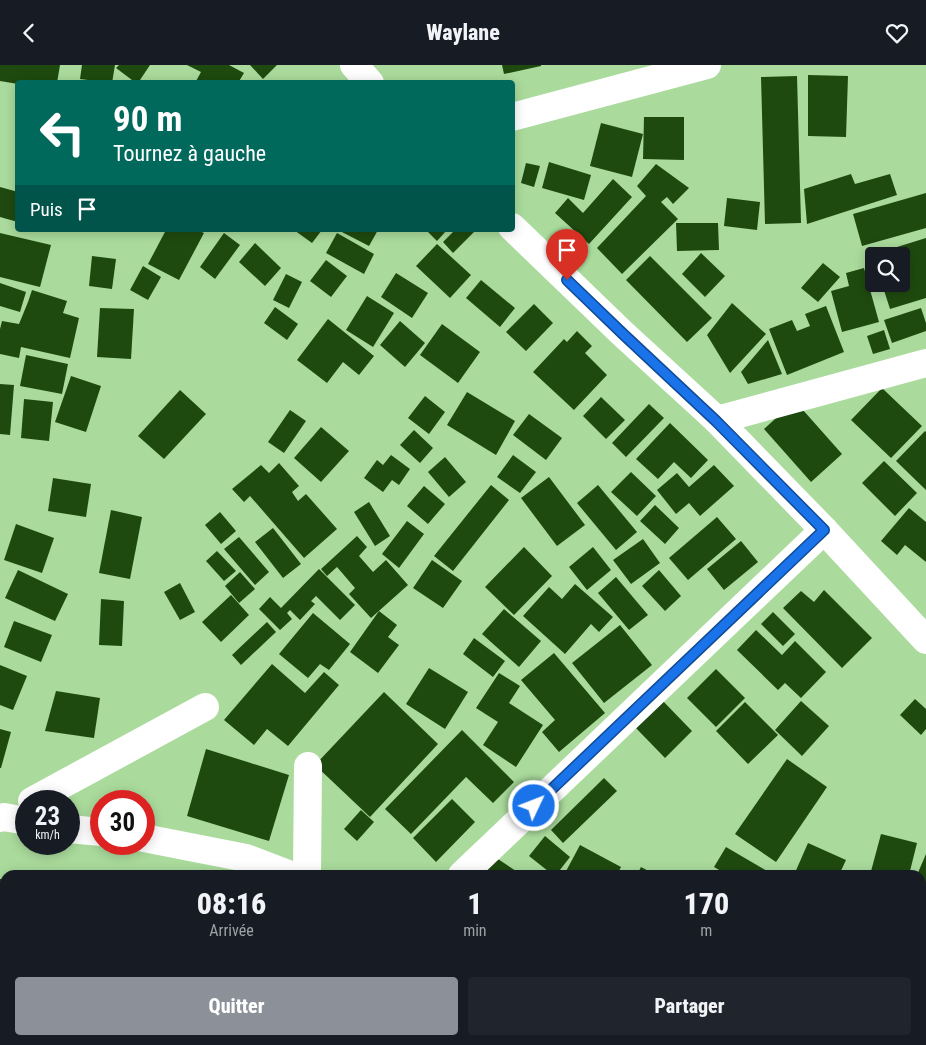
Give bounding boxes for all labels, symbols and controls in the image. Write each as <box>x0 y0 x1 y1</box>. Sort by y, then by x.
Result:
icon: back <box>15 19 43 47</box>
icon: heart <box>883 19 911 47</box>
text: Waylane <box>426 20 500 45</box>
text: 90 m <box>113 99 182 140</box>
icon: left <box>30 100 95 165</box>
text: Tournez à gauche <box>113 141 266 166</box>
icon: arrive <box>73 195 101 223</box>
text: Puis <box>30 198 63 221</box>
pin <box>546 229 588 280</box>
icon: arrive <box>553 236 581 264</box>
map controls <box>865 247 910 292</box>
button: search <box>865 247 910 292</box>
position arrow <box>507 779 559 831</box>
speed limit sign: 30 <box>90 790 155 855</box>
text: 23 <box>35 802 60 831</box>
text: km/h <box>35 828 60 842</box>
text: 08:16 <box>197 886 266 921</box>
text: 1 <box>467 886 482 921</box>
text: 170 <box>683 886 729 921</box>
text: Arrivée <box>209 921 254 940</box>
text: min <box>463 921 487 940</box>
text: m <box>700 921 712 940</box>
button: Quitter <box>15 977 458 1035</box>
button: Partager <box>468 977 911 1035</box>

